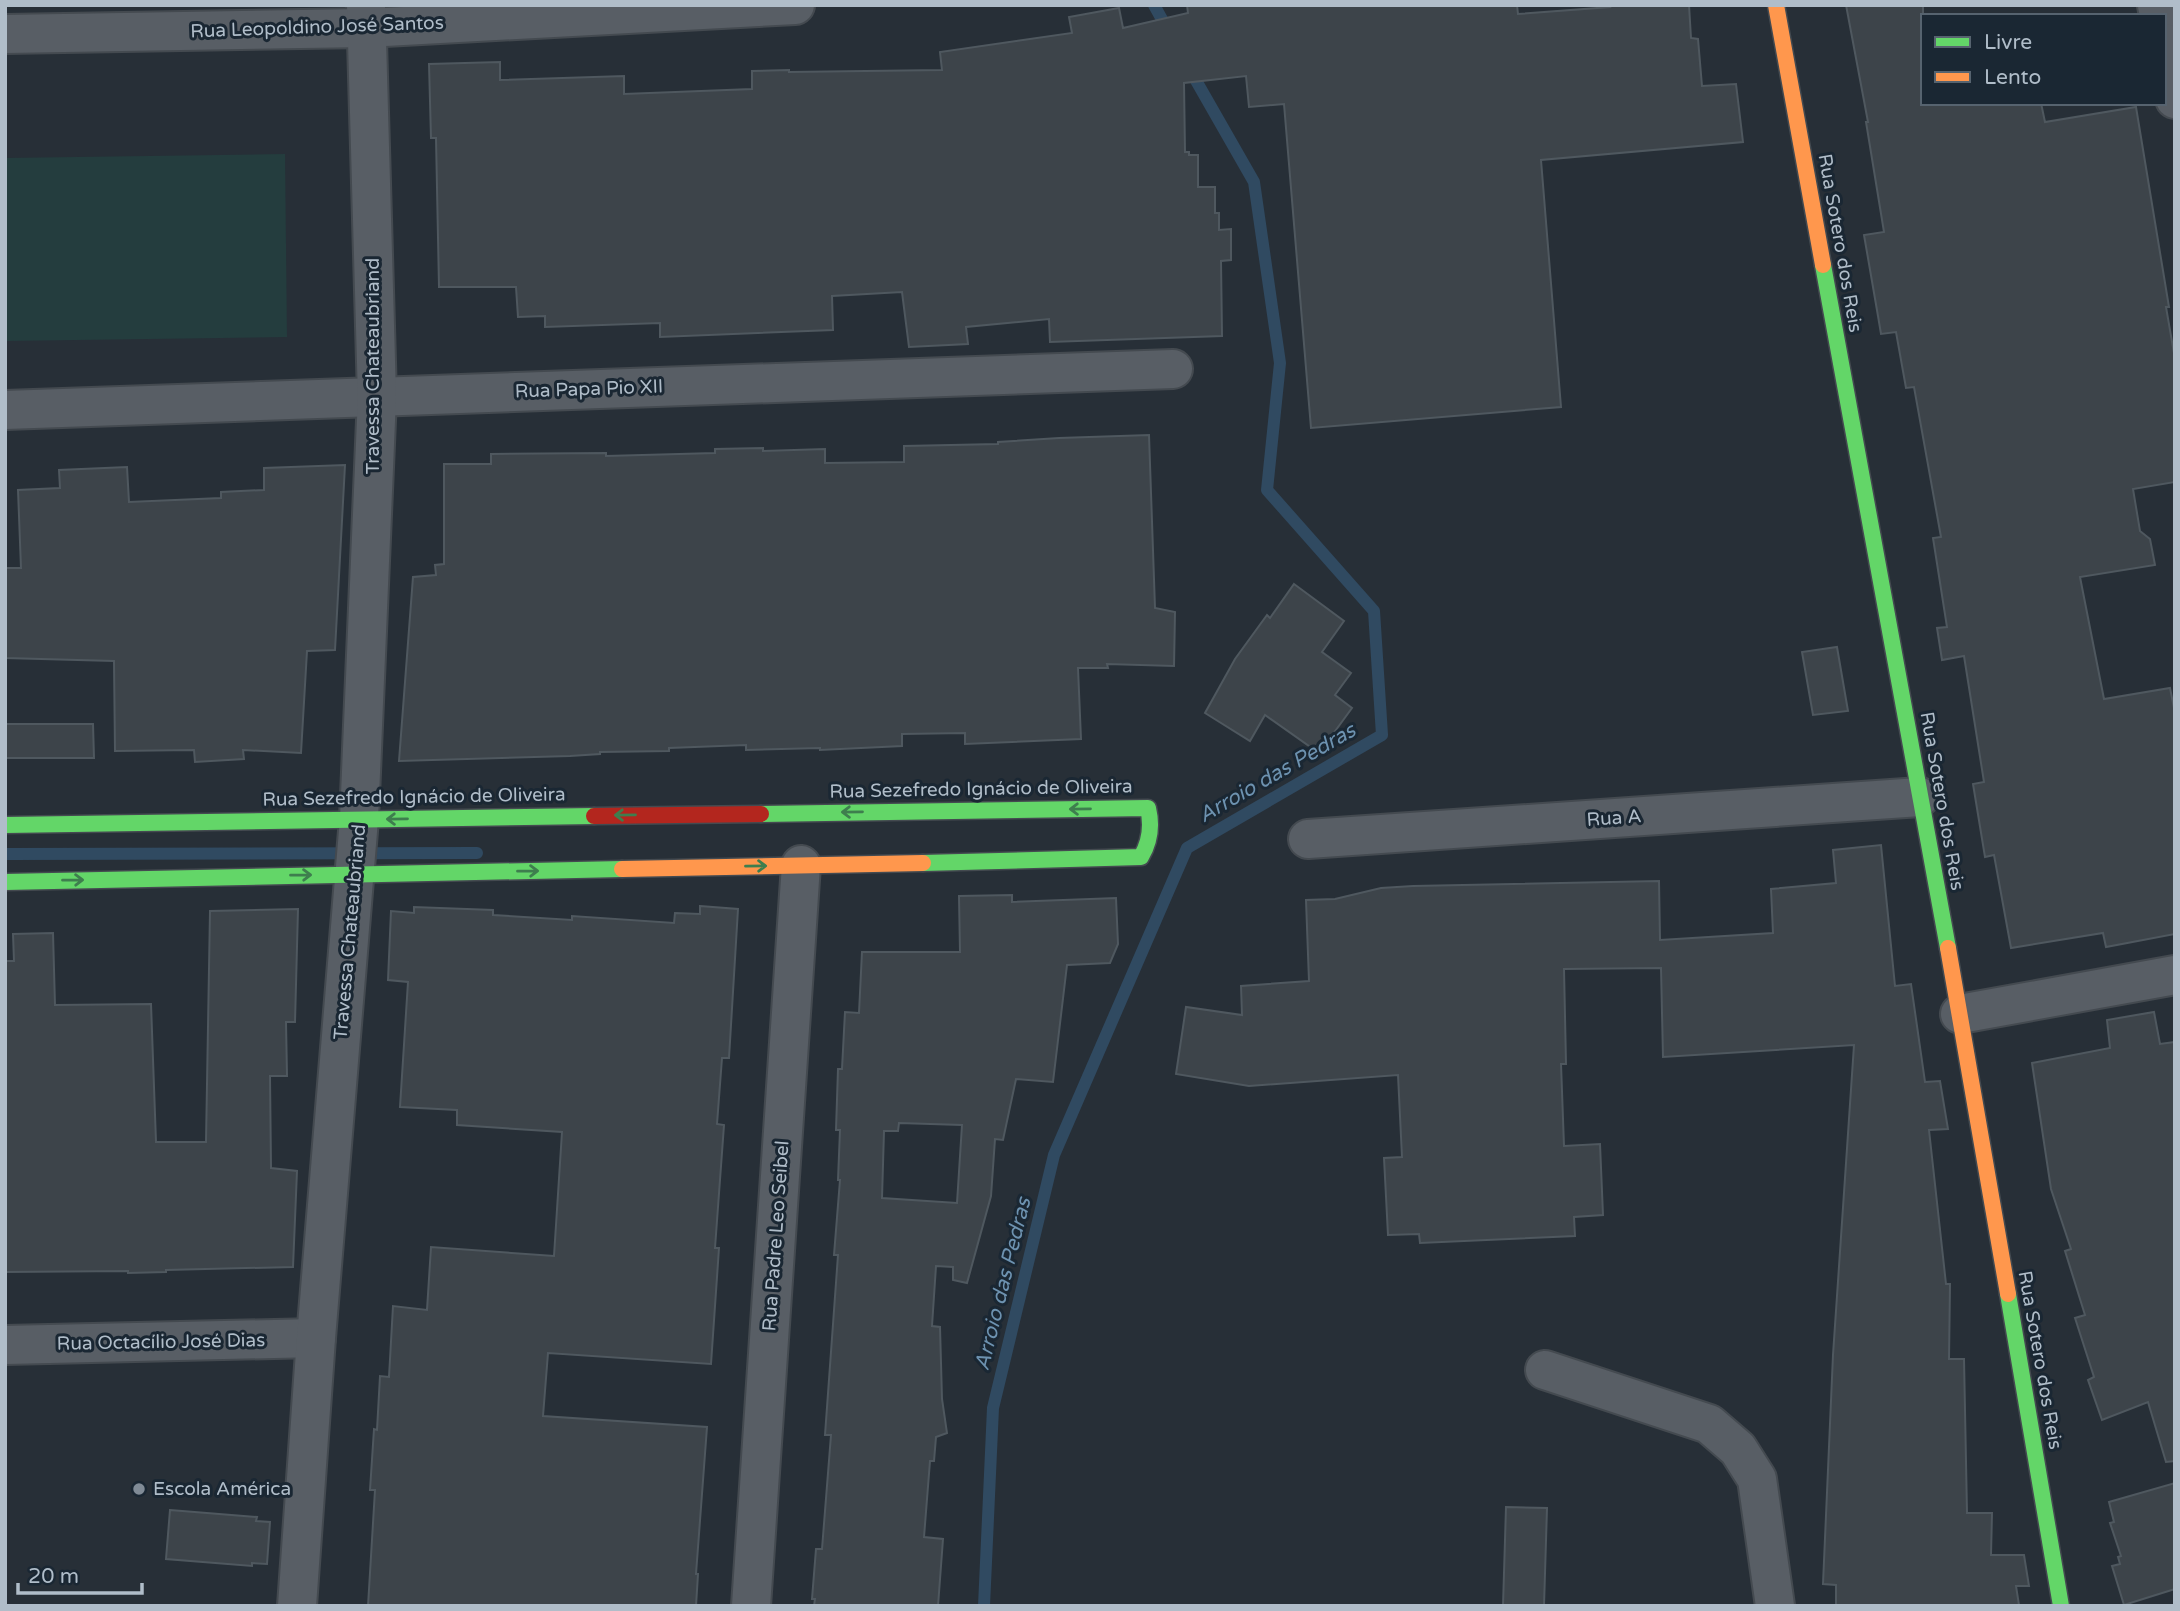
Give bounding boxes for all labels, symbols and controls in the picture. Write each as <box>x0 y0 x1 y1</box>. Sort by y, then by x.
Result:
street label: Rua Leopoldino José Santos <box>190 12 444 42</box>
legend <box>1921 14 2166 105</box>
text: Livre <box>1984 30 2032 55</box>
text: Lento <box>1984 65 2041 90</box>
street label: Rua Sotero dos Reis <box>1813 152 1867 334</box>
street label: Travessa Chateaubriand <box>362 258 384 474</box>
street label: Rua Papa Pio XII <box>514 375 664 403</box>
street label: Rua Sotero dos Reis <box>1915 710 1969 892</box>
water label: Arroio das Pedras <box>1194 717 1362 828</box>
street label: Rua Sezefredo Ignácio de Oliveira <box>829 775 1133 803</box>
street label: Rua Sezefredo Ignácio de Oliveira <box>262 783 566 811</box>
one-way arrow <box>1068 802 1091 816</box>
one-way arrow <box>841 805 864 819</box>
street label: Rua A <box>1586 805 1642 831</box>
one-way arrow <box>613 808 636 822</box>
one-way arrow <box>386 812 409 825</box>
street label: Travessa Chateaubriand <box>330 823 370 1041</box>
one-way arrow <box>744 860 767 873</box>
one-way arrow <box>517 864 540 878</box>
one-way arrow <box>289 869 312 882</box>
one-way arrow <box>62 873 85 887</box>
street label: Rua Padre Leo Seibel <box>758 1140 794 1332</box>
water label: Arroio das Pedras <box>969 1193 1037 1373</box>
street label: Rua Sotero dos Reis <box>2013 1269 2067 1451</box>
street label: Rua Octacílio José Dias <box>57 1329 265 1355</box>
place label: Escola América <box>153 1478 291 1500</box>
marker: Escola América <box>131 1481 147 1497</box>
scale bar <box>18 1552 142 1596</box>
text: 20 m <box>28 1564 79 1589</box>

